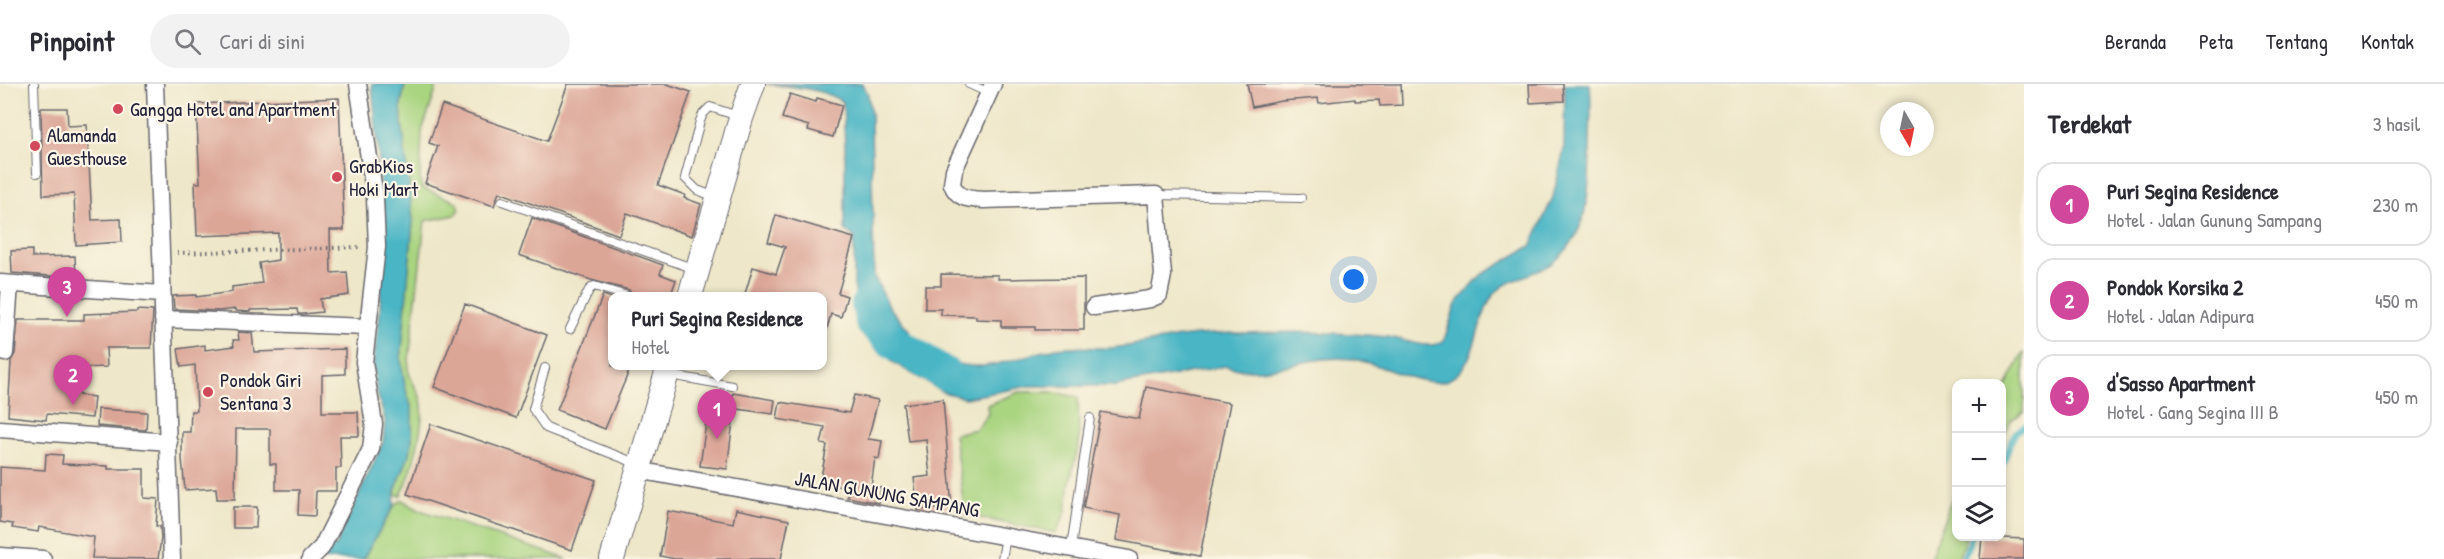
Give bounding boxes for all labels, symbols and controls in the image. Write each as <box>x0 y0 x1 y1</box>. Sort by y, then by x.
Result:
search box <box>150 14 570 68</box>
text: Pinpoint <box>30 22 114 60</box>
icon: search <box>171 25 204 58</box>
text: Cari di sini <box>219 26 305 56</box>
text: Beranda <box>2105 27 2166 56</box>
text: Peta <box>2199 27 2233 56</box>
text: Tentang <box>2266 27 2328 56</box>
text: Kontak <box>2361 27 2414 56</box>
place label: Gangga Hotel and Apartment <box>130 95 338 122</box>
marker: Gangga Hotel and Apartment <box>111 102 125 116</box>
north arrow <box>1880 102 1934 156</box>
text: Terdekat <box>2048 106 2131 141</box>
text: 3 hasil <box>2373 110 2420 137</box>
place label: Alamanda Guesthouse <box>47 121 127 171</box>
marker: Alamanda Guesthouse <box>28 139 42 153</box>
place label: GrabKios Hoki Mart <box>349 152 419 202</box>
marker: GrabKios Hoki Mart <box>330 170 344 184</box>
text: Puri Segina Residence <box>2107 176 2279 206</box>
text: 1 <box>2066 191 2073 218</box>
text: 230 m <box>2373 191 2418 218</box>
text: Hotel · Jalan Gunung Sampang <box>2107 206 2322 233</box>
your location <box>1339 265 1368 294</box>
pin: 3 <box>48 268 86 317</box>
text: Pondok Korsika 2 <box>2107 272 2243 302</box>
text: 2 <box>2065 287 2074 314</box>
text: 450 m <box>2375 287 2418 314</box>
popup <box>608 292 827 370</box>
text: Hotel · Jalan Adipura <box>2107 302 2254 329</box>
text: Puri Segina Residence <box>632 303 803 333</box>
text: Hotel <box>632 333 669 360</box>
pin: 2 <box>54 356 92 405</box>
place label: Pondok Giri Sentana 3 <box>220 366 302 416</box>
text: d'Sasso Apartment <box>2107 368 2255 398</box>
map controls <box>1952 379 2006 541</box>
button: + <box>1952 379 2006 433</box>
text: 3 <box>2065 383 2074 410</box>
text: 450 m <box>2375 383 2418 410</box>
marker: Pondok Giri Sentana 3 <box>201 385 215 399</box>
pin: 1 <box>698 390 736 439</box>
text: Hotel · Gang Segina III B <box>2107 398 2279 425</box>
button: − <box>1952 433 2006 487</box>
street label: JALAN GUNUNG SAMPANG <box>793 464 982 523</box>
button: layers <box>1952 487 2006 541</box>

